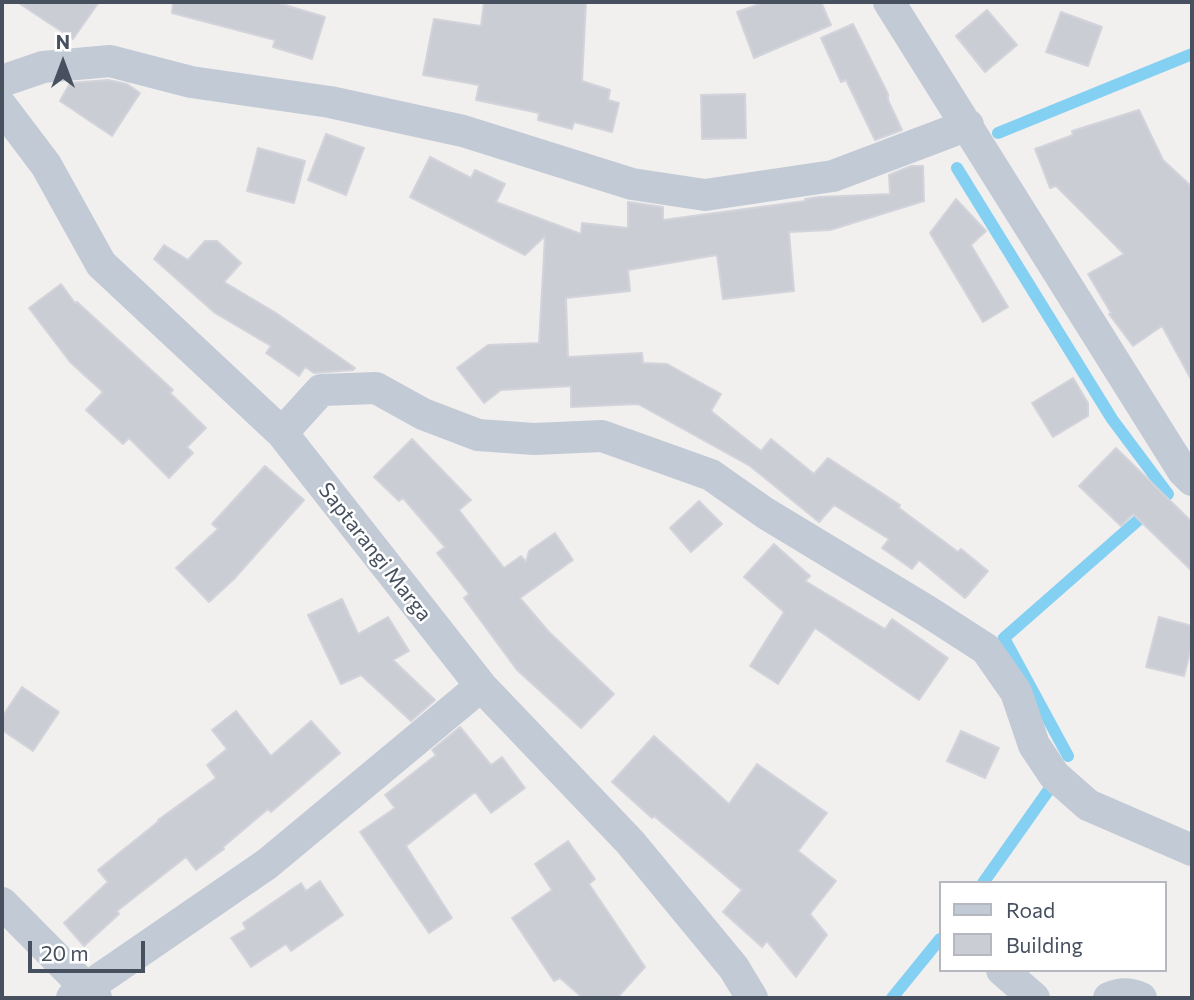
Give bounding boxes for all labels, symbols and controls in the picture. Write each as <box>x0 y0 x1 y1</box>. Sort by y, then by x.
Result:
north arrow <box>28 28 98 98</box>
text: N <box>56 30 70 53</box>
street label: Saptarangi Marga <box>313 478 437 626</box>
legend <box>939 881 1166 972</box>
text: Road <box>1006 897 1055 922</box>
scale bar <box>32 926 149 970</box>
text: Building <box>1006 932 1083 957</box>
text: 20 m <box>41 940 89 965</box>

